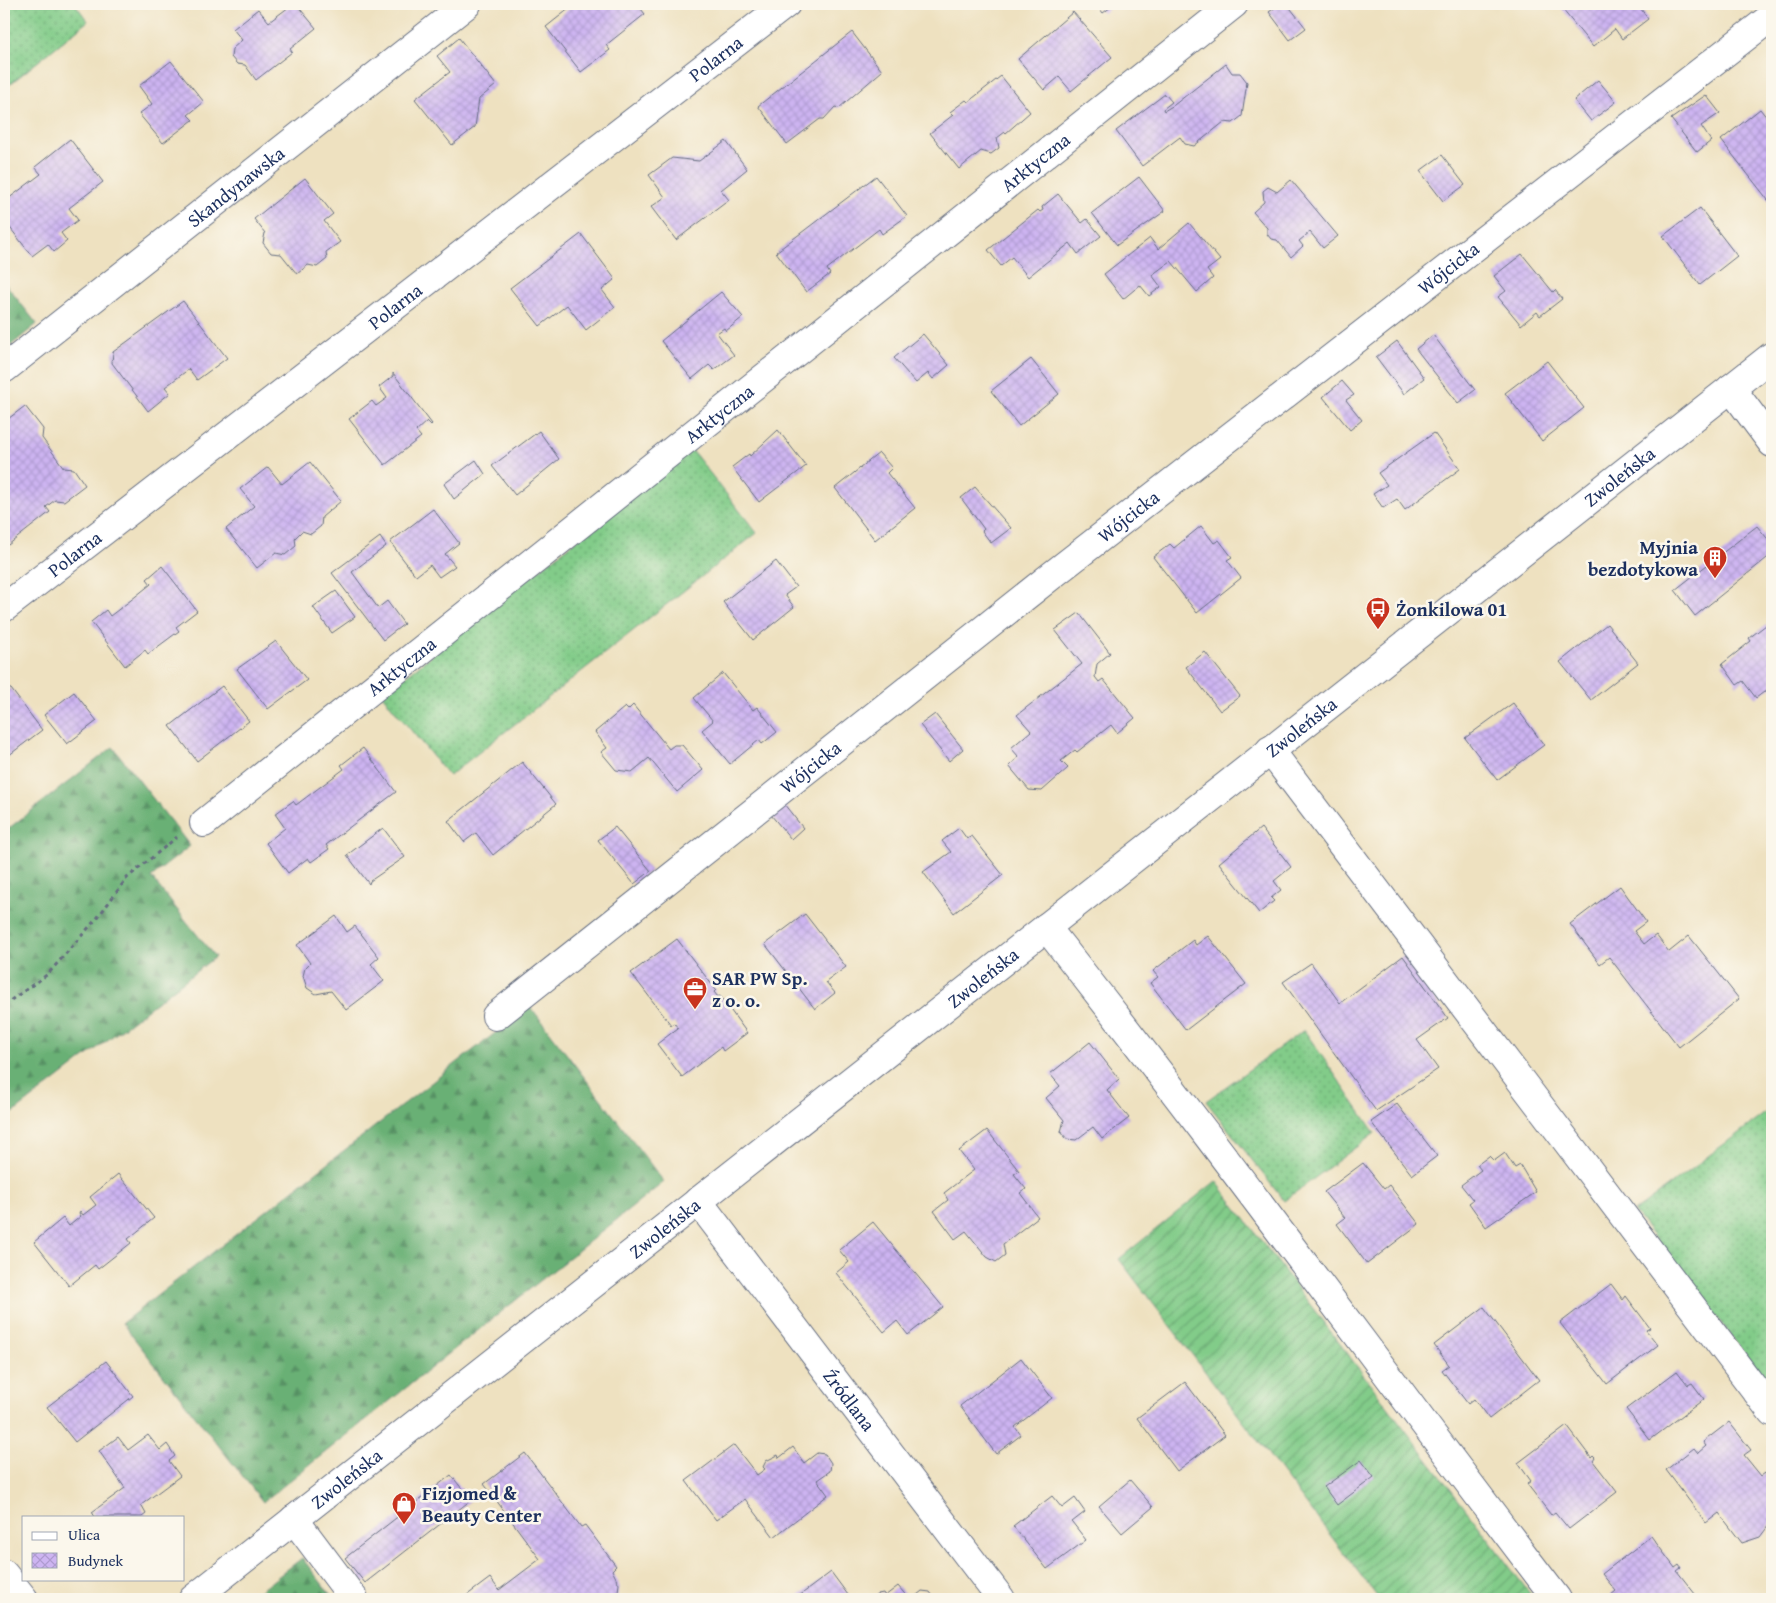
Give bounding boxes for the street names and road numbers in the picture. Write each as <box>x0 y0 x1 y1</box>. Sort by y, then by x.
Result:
street label: Polarna <box>682 29 748 88</box>
street label: Arktyczna <box>995 126 1076 198</box>
street label: Skandynawska <box>181 139 290 234</box>
street label: Wójcicka <box>1411 235 1485 301</box>
street label: Polarna <box>362 276 428 336</box>
street label: Arktyczna <box>678 377 760 450</box>
street label: Zwoleńska <box>1577 439 1661 513</box>
street label: Wójcicka <box>1091 483 1165 549</box>
street label: Polarna <box>41 524 107 584</box>
street label: Arktyczna <box>361 630 442 703</box>
street label: Zwoleńska <box>1259 690 1343 764</box>
street label: Wójcicka <box>774 734 847 800</box>
street label: Zwoleńska <box>941 940 1024 1014</box>
street label: Zwoleńska <box>623 1191 706 1265</box>
street label: Źródlana <box>817 1363 882 1437</box>
street label: Zwoleńska <box>305 1441 388 1515</box>

